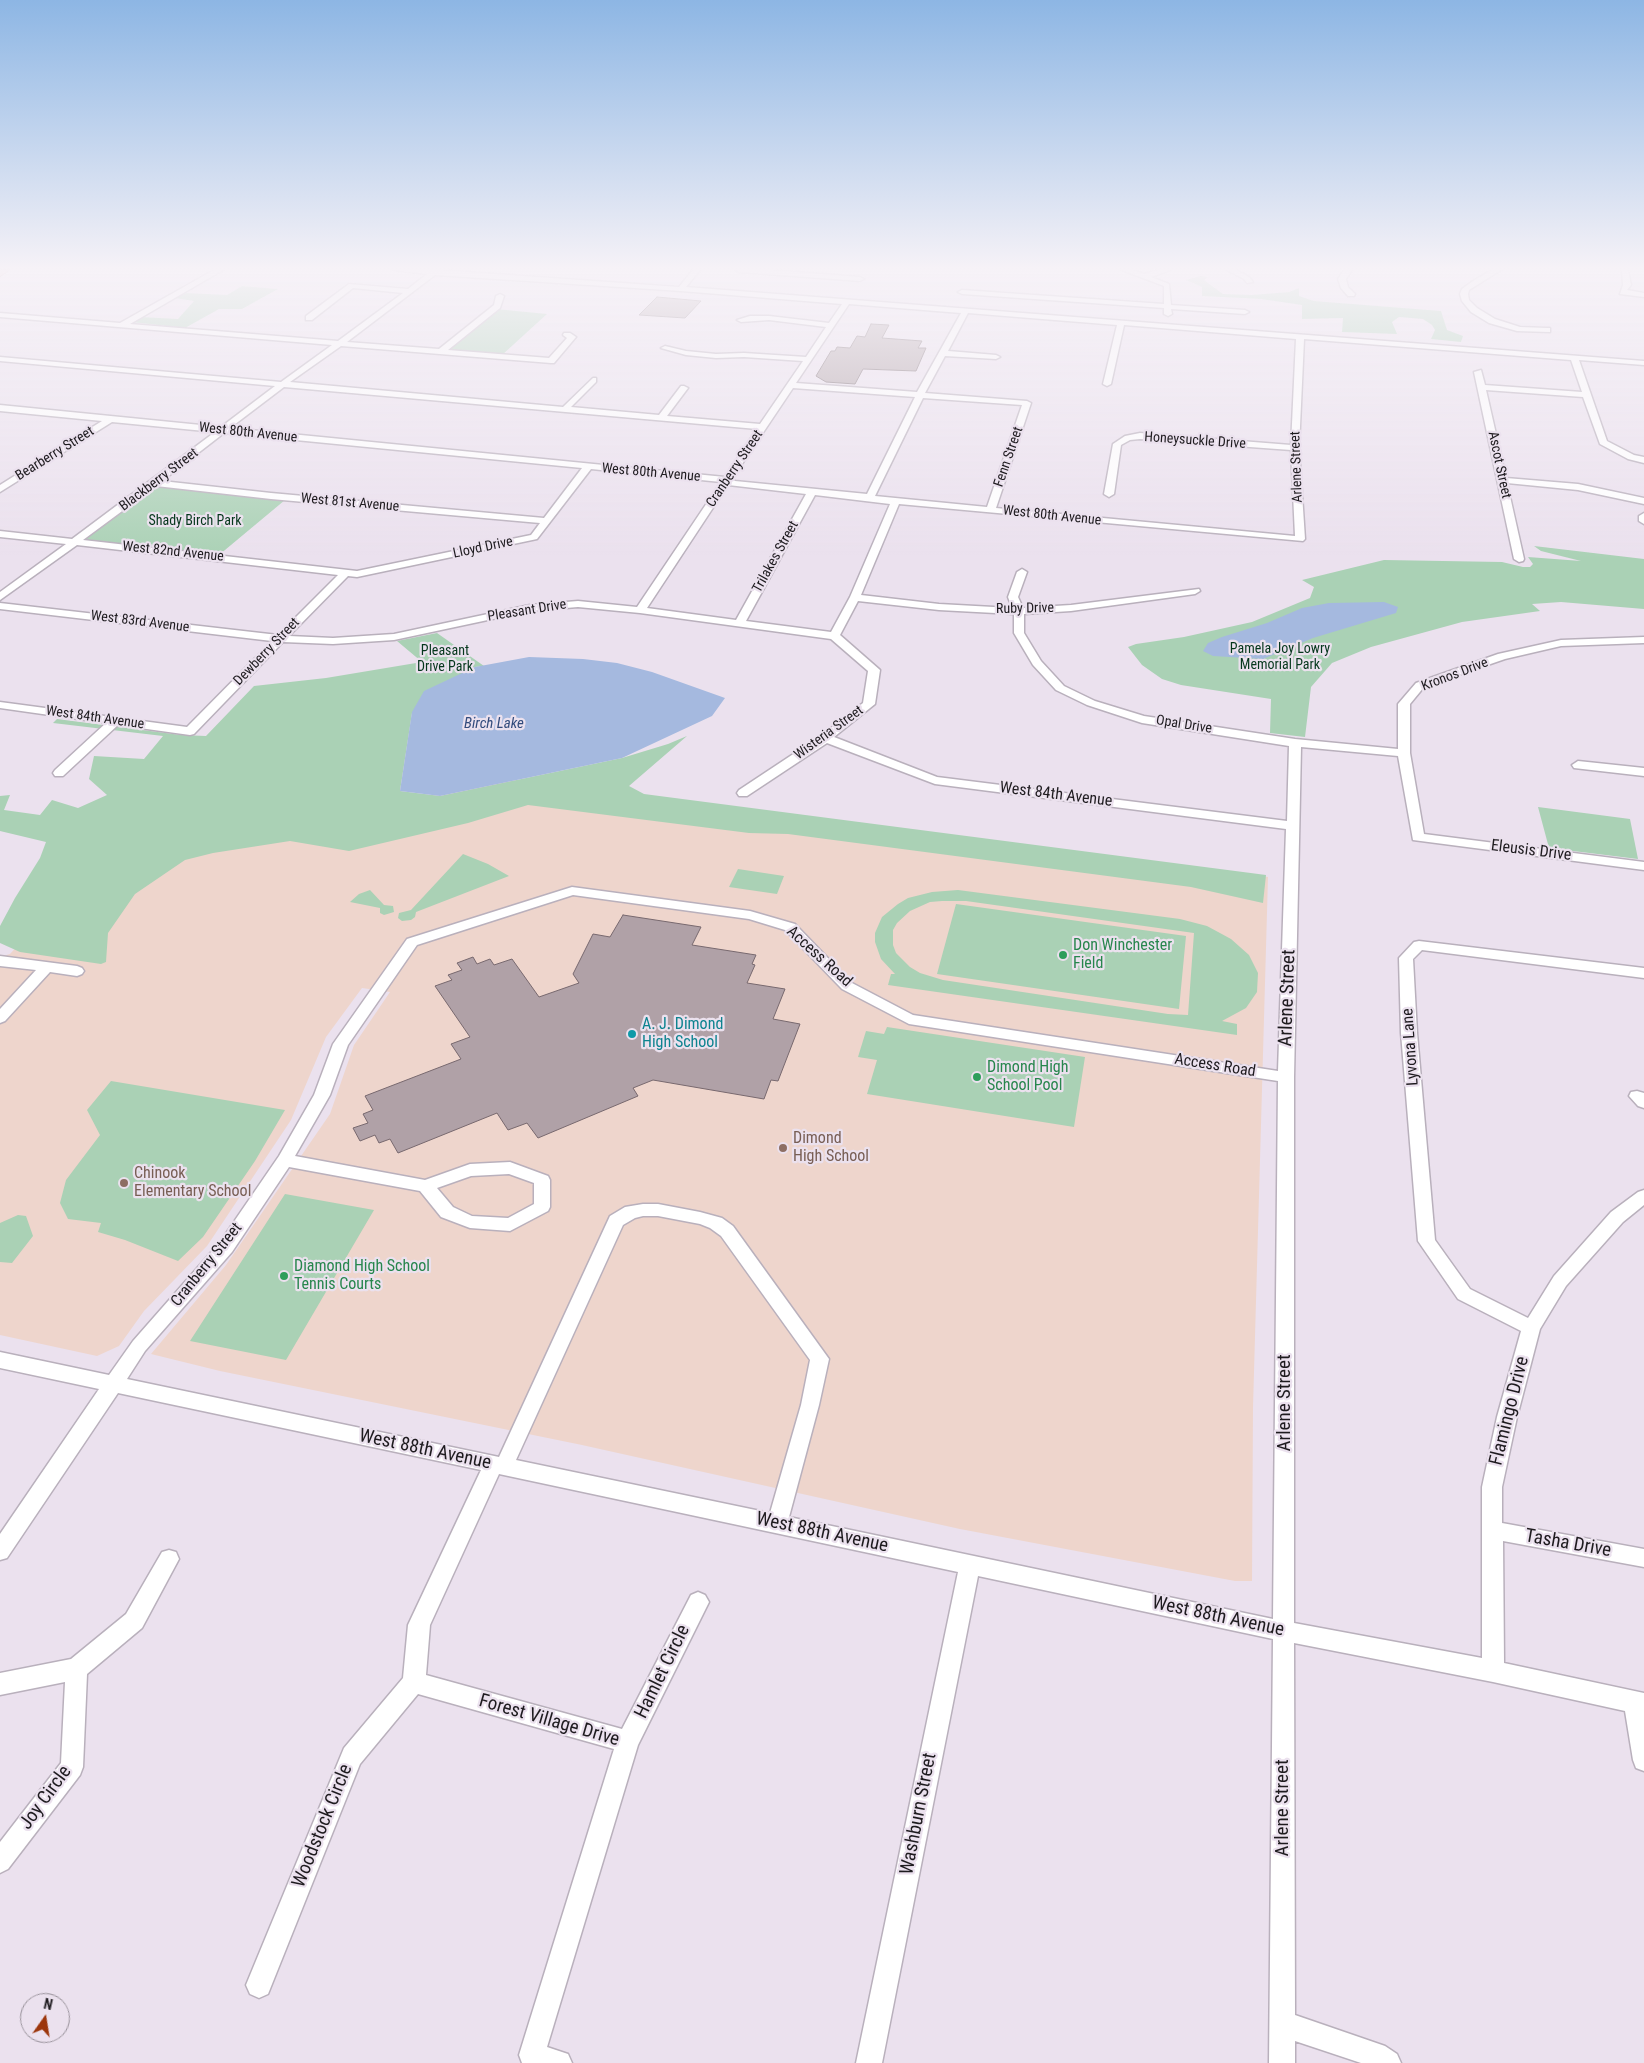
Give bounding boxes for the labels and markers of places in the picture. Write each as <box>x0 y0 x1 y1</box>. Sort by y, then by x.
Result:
place label: Don Winchester Field <box>1073 936 1172 974</box>
marker: Don Winchester Field <box>1057 949 1069 961</box>
place label: A. J. Dimond High School <box>642 1015 723 1053</box>
marker: A. J. Dimond High School <box>626 1028 638 1040</box>
place label: Dimond High School Pool <box>987 1058 1068 1096</box>
marker: Dimond High School Pool <box>971 1071 983 1083</box>
place label: Dimond High School <box>793 1129 869 1167</box>
marker: Dimond High School <box>777 1142 789 1154</box>
place label: Chinook Elementary School <box>134 1164 251 1202</box>
marker: Chinook Elementary School <box>118 1177 130 1189</box>
place label: Diamond High School Tennis Courts <box>294 1257 430 1295</box>
marker: Diamond High School Tennis Courts <box>278 1270 290 1282</box>

